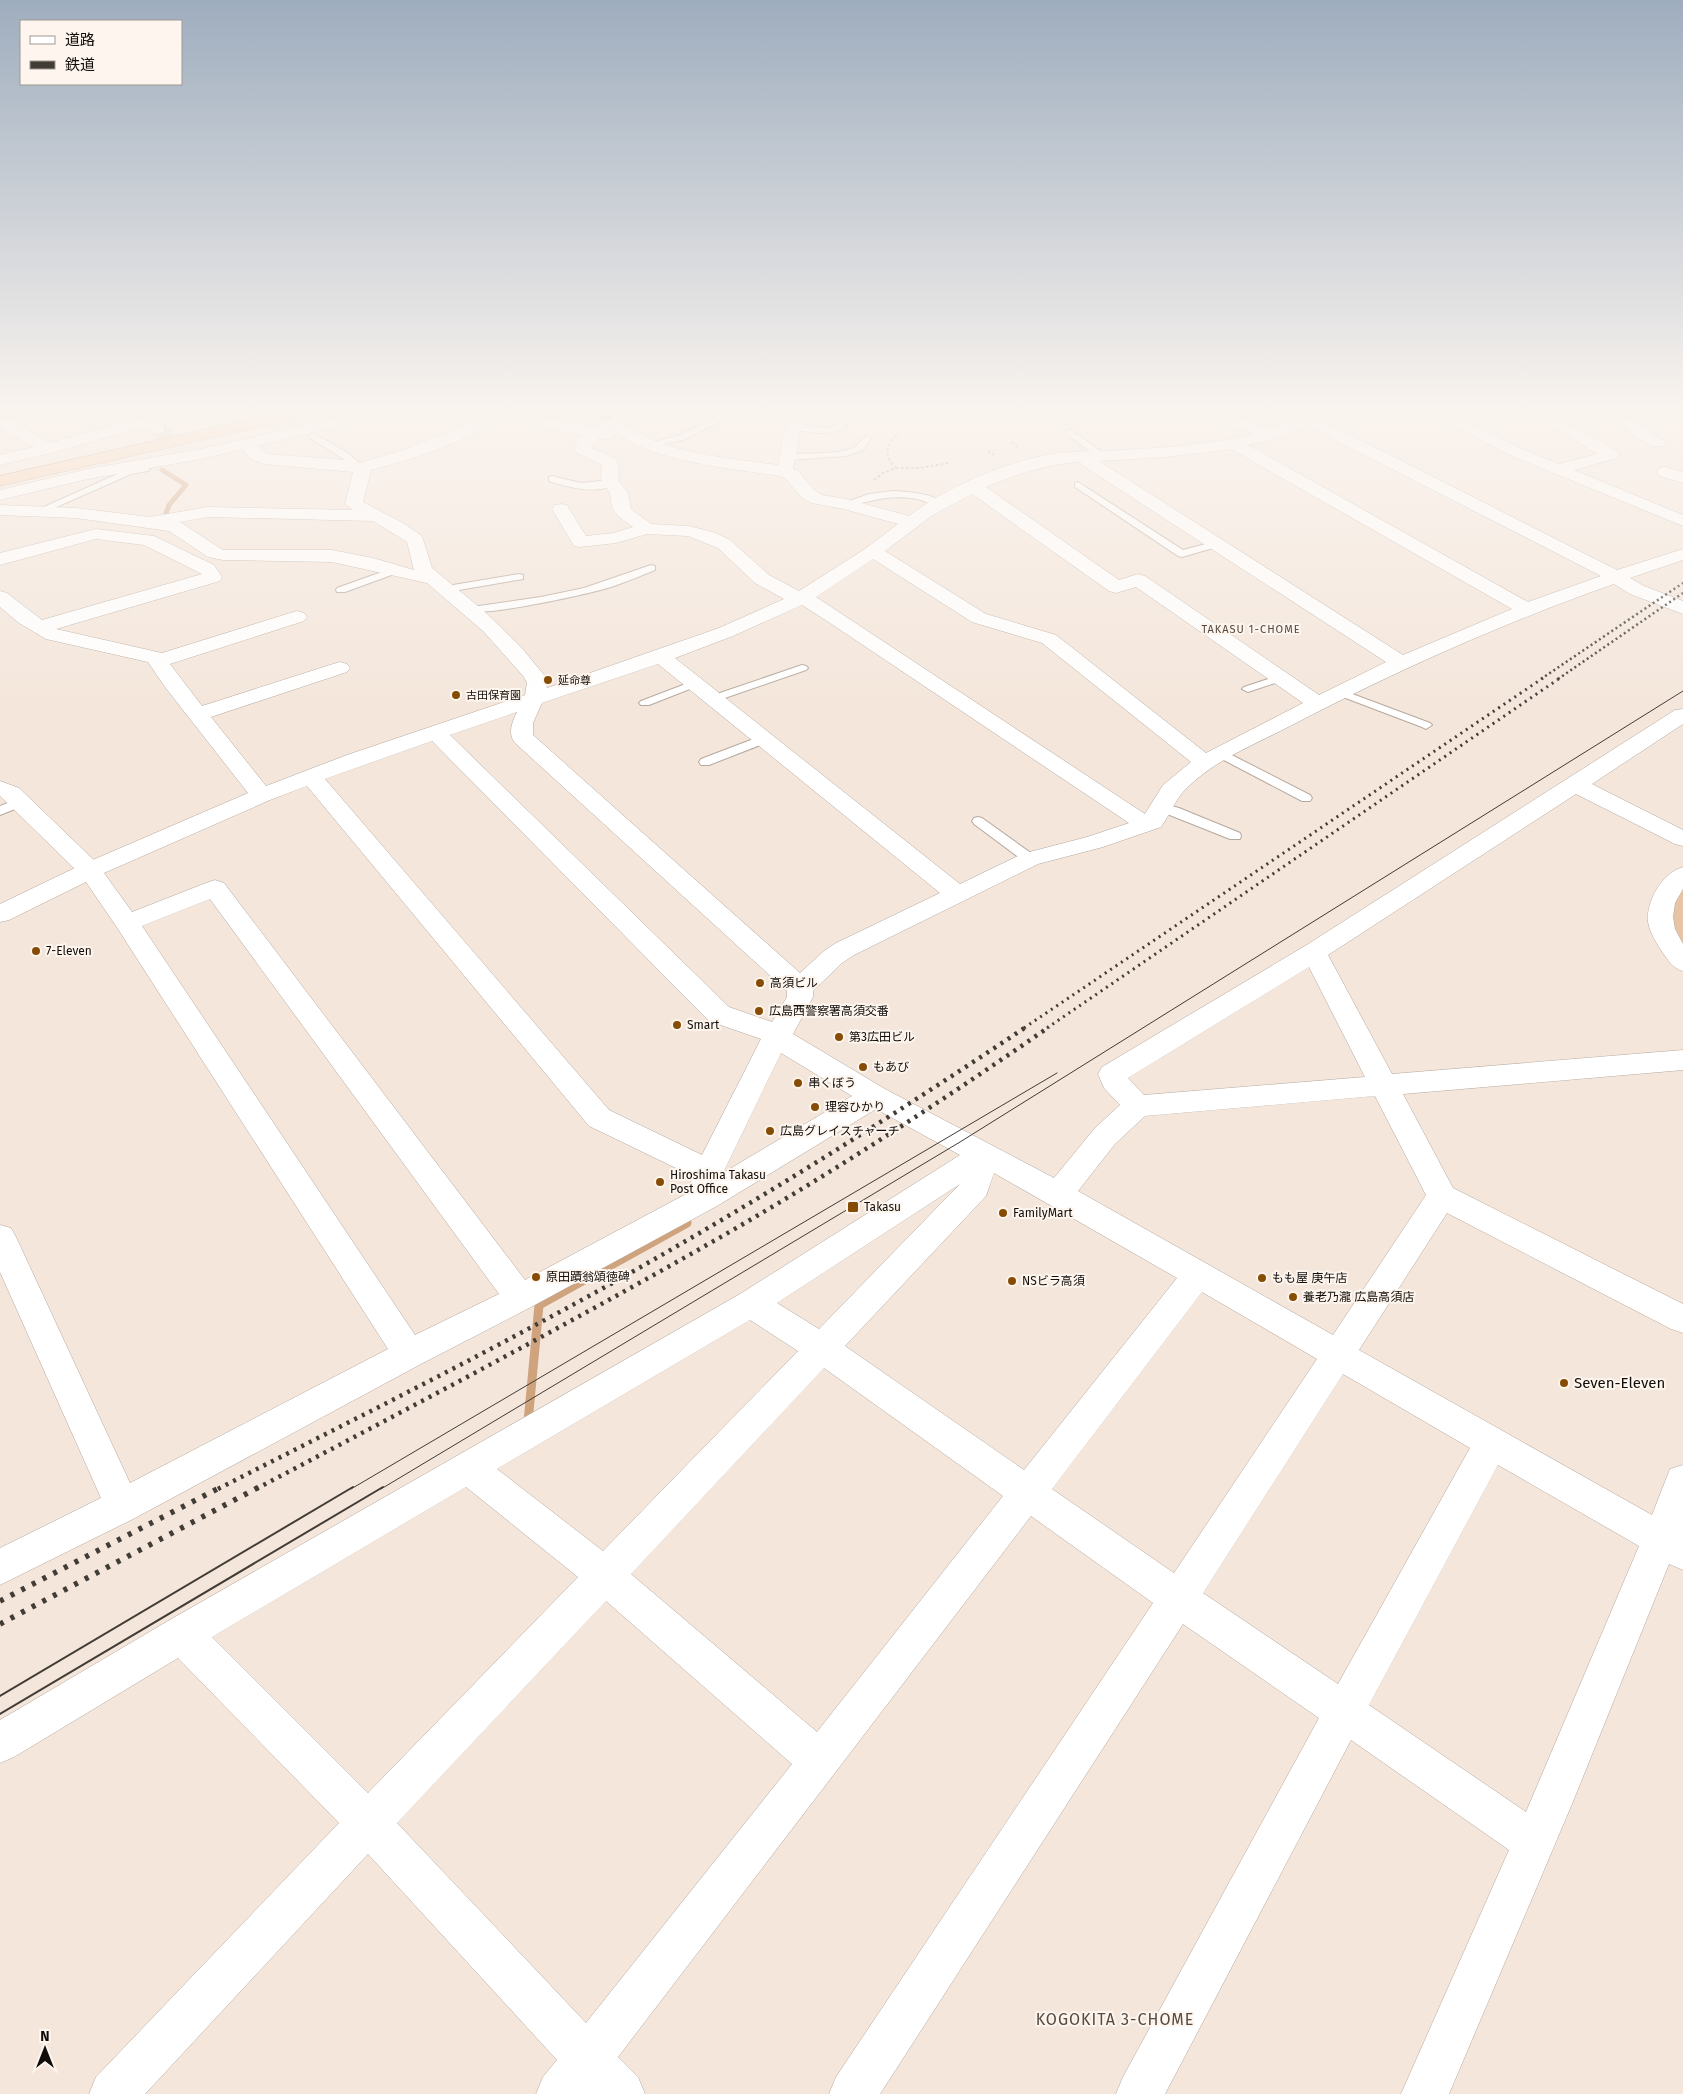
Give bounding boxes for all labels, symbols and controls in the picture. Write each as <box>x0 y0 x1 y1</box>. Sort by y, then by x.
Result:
legend <box>20 20 182 85</box>
text: 道路 <box>65 31 95 49</box>
text: 鉄道 <box>65 56 95 74</box>
district label: TAKASU 1-CHOME <box>1201 623 1301 636</box>
marker: 延命尊 <box>542 674 554 686</box>
place label: 延命尊 <box>558 674 591 687</box>
marker: 古田保育園 <box>450 689 462 701</box>
place label: 古田保育園 <box>466 689 521 702</box>
place label: 7-Eleven <box>46 944 92 958</box>
marker: 7-Eleven <box>30 945 42 957</box>
place label: 高須ビル <box>770 976 818 990</box>
marker: 高須ビル <box>754 977 766 989</box>
place label: 広島西警察署高須交番 <box>769 1004 889 1018</box>
marker: 広島西警察署高須交番 <box>753 1005 765 1017</box>
place label: Smart <box>687 1018 720 1032</box>
marker: Smart <box>671 1019 683 1031</box>
place label: 第3広田ビル <box>849 1030 915 1044</box>
marker: 第3広田ビル <box>833 1031 845 1043</box>
place label: もあび <box>873 1060 909 1074</box>
marker: もあび <box>857 1061 869 1073</box>
place label: 串くぼう <box>808 1076 856 1090</box>
marker: 串くぼう <box>792 1077 804 1089</box>
place label: 理容ひかり <box>825 1100 885 1114</box>
marker: 理容ひかり <box>809 1101 821 1113</box>
place label: 広島グレイスチャーチ <box>780 1124 900 1138</box>
marker: 広島グレイスチャーチ <box>764 1125 776 1137</box>
place label: Hiroshima Takasu Post Office <box>670 1168 766 1196</box>
marker: Hiroshima Takasu Post Office <box>654 1176 666 1188</box>
marker: Takasu <box>846 1200 860 1214</box>
place label: Takasu <box>864 1200 901 1214</box>
place label: FamilyMart <box>1013 1206 1073 1220</box>
marker: FamilyMart <box>997 1207 1009 1219</box>
place label: 原田蹟翁頌徳碑 <box>546 1270 630 1284</box>
marker: 原田蹟翁頌徳碑 <box>530 1271 542 1283</box>
place label: もも屋 庚午店 <box>1272 1271 1347 1285</box>
marker: もも屋 庚午店 <box>1256 1272 1268 1284</box>
place label: NSビラ高須 <box>1022 1274 1085 1288</box>
marker: NSビラ高須 <box>1006 1275 1018 1287</box>
place label: 養老乃瀧 広島高須店 <box>1303 1290 1414 1304</box>
marker: 養老乃瀧 広島高須店 <box>1287 1291 1299 1303</box>
place label: Seven-Eleven <box>1574 1374 1665 1392</box>
marker: Seven-Eleven <box>1558 1377 1570 1389</box>
district label: KOGOKITA 3-CHOME <box>1036 2010 1194 2029</box>
north arrow <box>20 2024 70 2074</box>
text: N <box>40 2028 50 2045</box>

